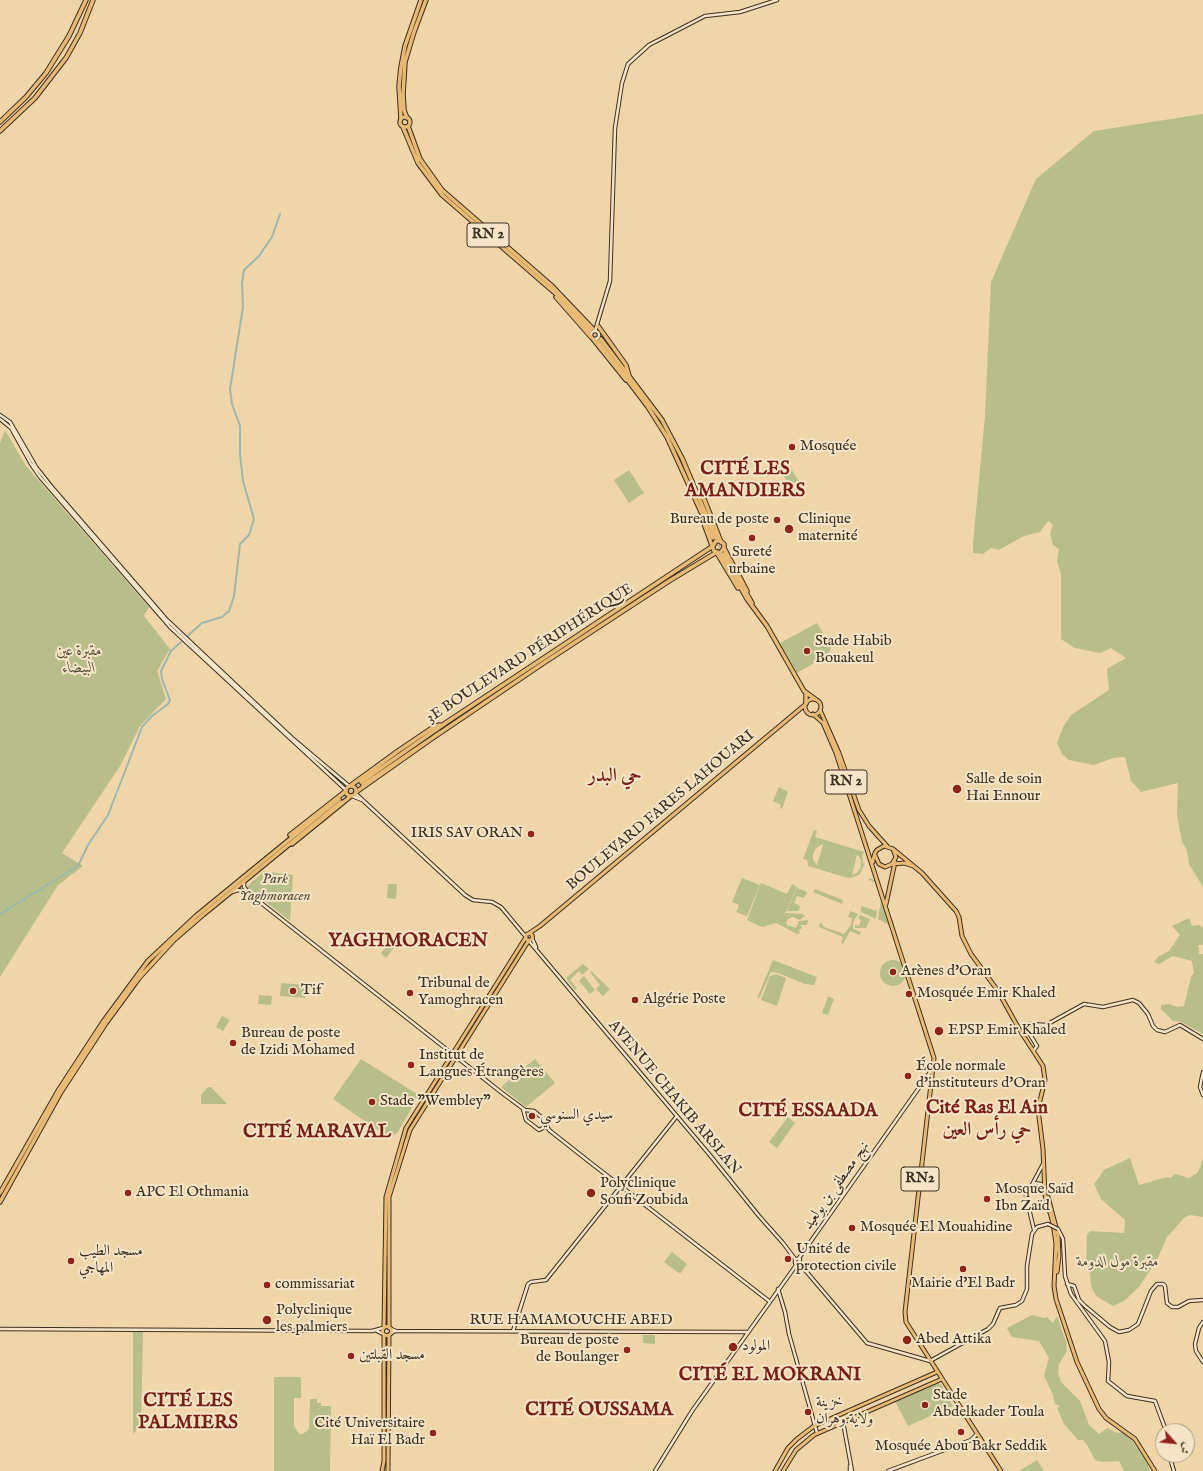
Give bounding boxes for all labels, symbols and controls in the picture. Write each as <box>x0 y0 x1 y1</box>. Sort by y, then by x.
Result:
road number: RN 2 <box>467 223 509 247</box>
place label: Mosquée <box>800 438 856 456</box>
marker: Mosquée <box>787 442 797 452</box>
district label: CITÉ LES AMANDIERS <box>680 459 810 503</box>
place label: Bureau de poste <box>670 511 769 529</box>
place label: Clinique maternité <box>798 511 858 546</box>
marker: Bureau de poste <box>772 515 782 525</box>
marker: Clinique maternité <box>783 523 795 535</box>
marker: Sureté urbaine <box>747 533 757 543</box>
place label: Sureté urbaine <box>729 544 775 579</box>
street label: 3E BOULEVARD PÉRIPHÉRIQUE <box>423 580 637 728</box>
place label: Stade Habib Bouakeul <box>815 633 892 668</box>
park label: مقبرة عين البيضاء <box>56 643 102 678</box>
marker: Stade Habib Bouakeul <box>802 646 812 656</box>
street label: BOULEVARD FARES LAHOUARI <box>563 727 759 895</box>
district label: حي البدر <box>588 766 642 788</box>
road number: RN 2 <box>825 770 867 794</box>
place label: Salle de soin Hai Ennour <box>966 771 1042 806</box>
marker: Salle de soin Hai Ennour <box>951 783 963 795</box>
place label: IRIS SAV ORAN <box>411 825 523 843</box>
marker: IRIS SAV ORAN <box>526 829 536 839</box>
park label: Park Yaghmoracen <box>239 871 311 906</box>
district label: YAGHMORACEN <box>323 931 493 953</box>
place label: Arènes d'Oran <box>901 963 991 981</box>
marker: Arènes d'Oran <box>888 967 898 977</box>
place label: Tribunal de Yamoghracen <box>418 975 503 1010</box>
place label: Tif <box>301 982 321 1000</box>
place label: Mosquée Emir Khaled <box>917 985 1056 1003</box>
marker: Tif <box>288 986 298 996</box>
marker: Tribunal de Yamoghracen <box>405 988 415 998</box>
marker: Mosquée Emir Khaled <box>904 989 914 999</box>
place label: Algérie Poste <box>643 991 726 1009</box>
marker: Algérie Poste <box>630 995 640 1005</box>
street label: AVENUE CHAKIB ARSLAN <box>604 1017 744 1179</box>
place label: EPSP Emir Khaled <box>948 1022 1066 1040</box>
place label: Bureau de poste de Izidi Mohamed <box>241 1025 355 1060</box>
marker: EPSP Emir Khaled <box>933 1025 945 1037</box>
marker: Bureau de poste de Izidi Mohamed <box>228 1038 238 1048</box>
place label: Institut de Langues Étrangères <box>419 1047 544 1082</box>
place label: École normale d'instituteurs d'Oran <box>916 1058 1046 1093</box>
marker: Institut de Langues Étrangères <box>406 1060 416 1070</box>
marker: École normale d'instituteurs d'Oran <box>903 1071 913 1081</box>
place label: Stade "Wembley" <box>380 1093 491 1111</box>
marker: Stade "Wembley" <box>367 1097 377 1107</box>
district label: Cité Ras El Ain حي رأس العين <box>919 1098 1055 1142</box>
district label: CITÉ ESSAADA <box>733 1101 883 1123</box>
place label: سيدي السنوسي <box>540 1107 613 1125</box>
marker: سيدي السنوسي <box>527 1111 537 1121</box>
district label: CITÉ MARAVAL <box>237 1122 397 1144</box>
street label: نهج مصطفى بن بولعيد <box>800 1138 874 1234</box>
road number: RN2 <box>901 1167 939 1191</box>
place label: Polyclinique Soufi Zoubida <box>600 1175 688 1210</box>
place label: Mosque Saïd Ibn Zaïd <box>995 1181 1074 1216</box>
place label: APC El Othmania <box>136 1184 249 1202</box>
marker: Polyclinique Soufi Zoubida <box>585 1187 597 1199</box>
marker: APC El Othmania <box>123 1188 133 1198</box>
marker: Mosque Saïd Ibn Zaïd <box>982 1194 992 1204</box>
place label: Mosquée El Mouahidine <box>860 1219 1012 1237</box>
marker: Mosquée El Mouahidine <box>847 1223 857 1233</box>
place label: Unité de protection civile <box>796 1241 896 1276</box>
place label: مسجد الطيب المهاجي <box>79 1243 143 1278</box>
marker: Unité de protection civile <box>783 1254 793 1264</box>
park label: مقبرة مول الدومة <box>1077 1254 1159 1272</box>
marker: مسجد الطيب المهاجي <box>66 1256 76 1266</box>
marker: Mairie d'El Badr <box>958 1264 968 1274</box>
place label: Mairie d'El Badr <box>911 1275 1015 1293</box>
place label: commissariat <box>275 1276 355 1294</box>
marker: commissariat <box>262 1280 272 1290</box>
place label: Polyclinique les palmiers <box>276 1302 352 1337</box>
street label: RUE HAMAMOUCHE ABED <box>469 1312 673 1330</box>
marker: Polyclinique les palmiers <box>261 1314 273 1326</box>
place label: Abed Attika <box>916 1331 991 1349</box>
place label: Bureau de poste de Boulanger <box>520 1332 619 1367</box>
marker: Abed Attika <box>901 1334 913 1346</box>
place label: المولود <box>742 1338 770 1356</box>
marker: المولود <box>727 1341 739 1353</box>
marker: Bureau de poste de Boulanger <box>622 1345 632 1355</box>
place label: مسجد القبلتين <box>359 1347 425 1365</box>
marker: مسجد القبلتين <box>346 1351 356 1361</box>
district label: CITÉ EL MOKRANI <box>671 1365 869 1387</box>
place label: Stade Abdelkader Toula <box>933 1387 1044 1422</box>
district label: CITÉ LES PALMIERS <box>134 1391 242 1435</box>
place label: خزينة ولاية وهران <box>816 1394 873 1429</box>
district label: CITÉ OUSSAMA <box>519 1400 679 1422</box>
marker: Stade Abdelkader Toula <box>920 1400 930 1410</box>
marker: خزينة ولاية وهران <box>803 1407 813 1417</box>
place label: Cité Universitaire Haï El Badr <box>315 1415 425 1450</box>
north arrow <box>1155 1423 1195 1463</box>
marker: Mosquée Abou Bakr Seddik <box>956 1427 966 1437</box>
marker: Cité Universitaire Haï El Badr <box>428 1428 438 1438</box>
place label: Mosquée Abou Bakr Seddik <box>875 1438 1047 1456</box>
text: ش <box>1176 1440 1194 1456</box>

